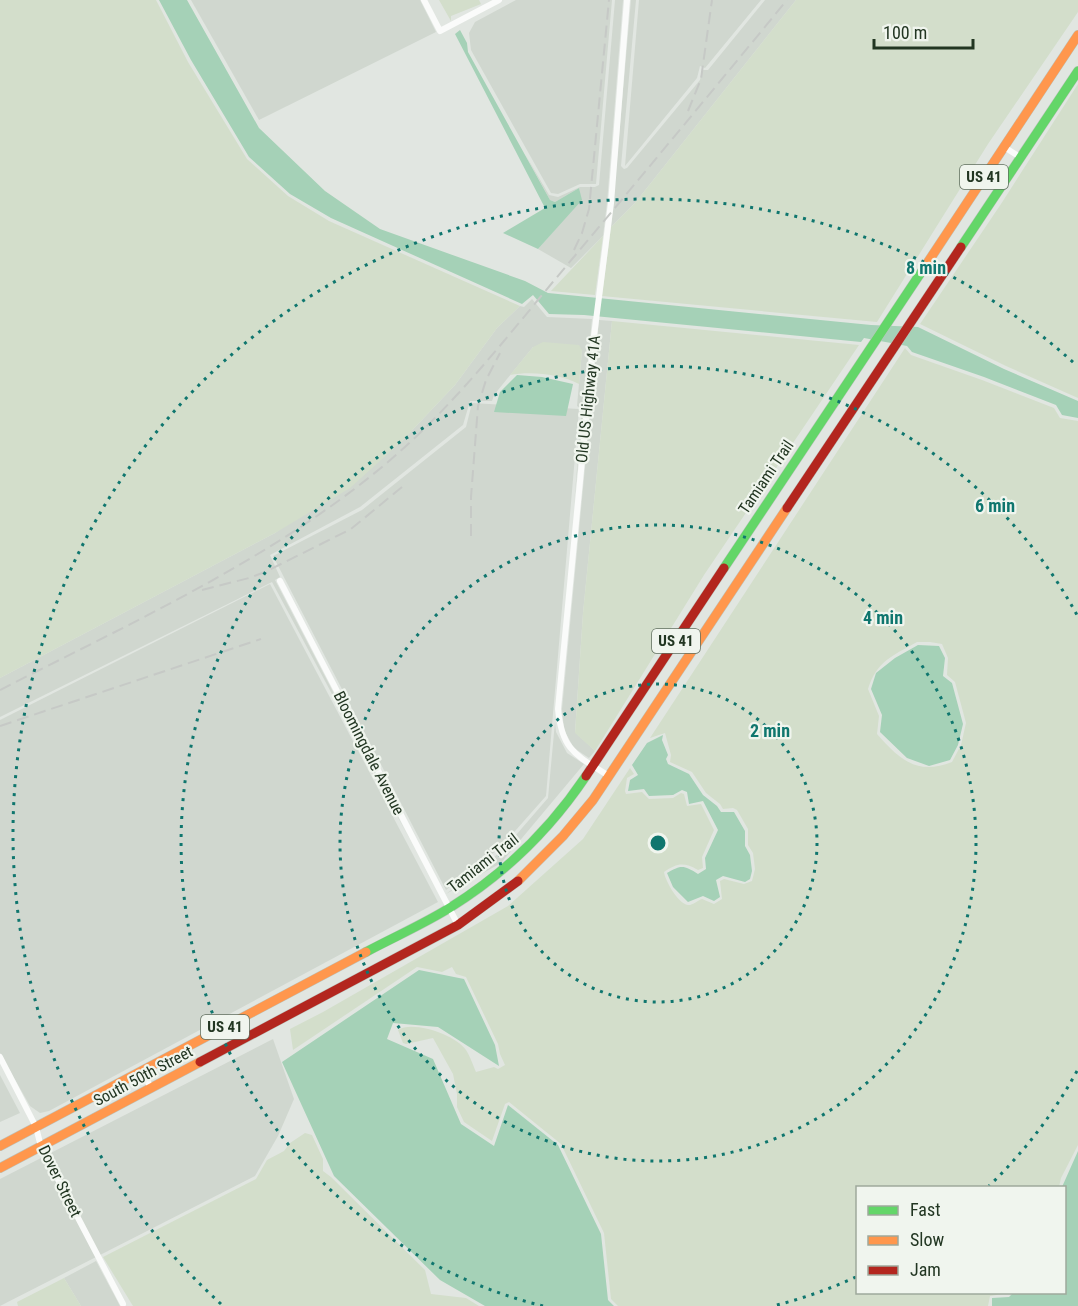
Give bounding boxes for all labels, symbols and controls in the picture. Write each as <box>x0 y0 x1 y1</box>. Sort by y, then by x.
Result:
scale bar <box>874 12 973 50</box>
text: 100 m <box>883 22 927 43</box>
road number: US 41 <box>960 165 1008 189</box>
text: 8 min <box>906 257 946 278</box>
street label: Old US Highway 41A <box>572 334 604 464</box>
street label: Tamiami Trail <box>734 436 798 518</box>
text: 6 min <box>975 495 1015 516</box>
text: 4 min <box>863 607 903 628</box>
road number: US 41 <box>652 629 700 653</box>
street label: Bloomingdale Avenue <box>330 688 408 818</box>
text: 2 min <box>750 720 790 741</box>
street label: Tamiami Trail <box>444 829 522 897</box>
centre of rings <box>648 833 668 853</box>
road number: US 41 <box>201 1015 249 1039</box>
street label: South 50th Street <box>90 1042 196 1110</box>
street label: Dover Street <box>35 1142 86 1220</box>
legend <box>856 1186 1066 1294</box>
text: Fast <box>910 1199 941 1220</box>
text: Slow <box>910 1229 945 1250</box>
text: Jam <box>910 1259 941 1280</box>

